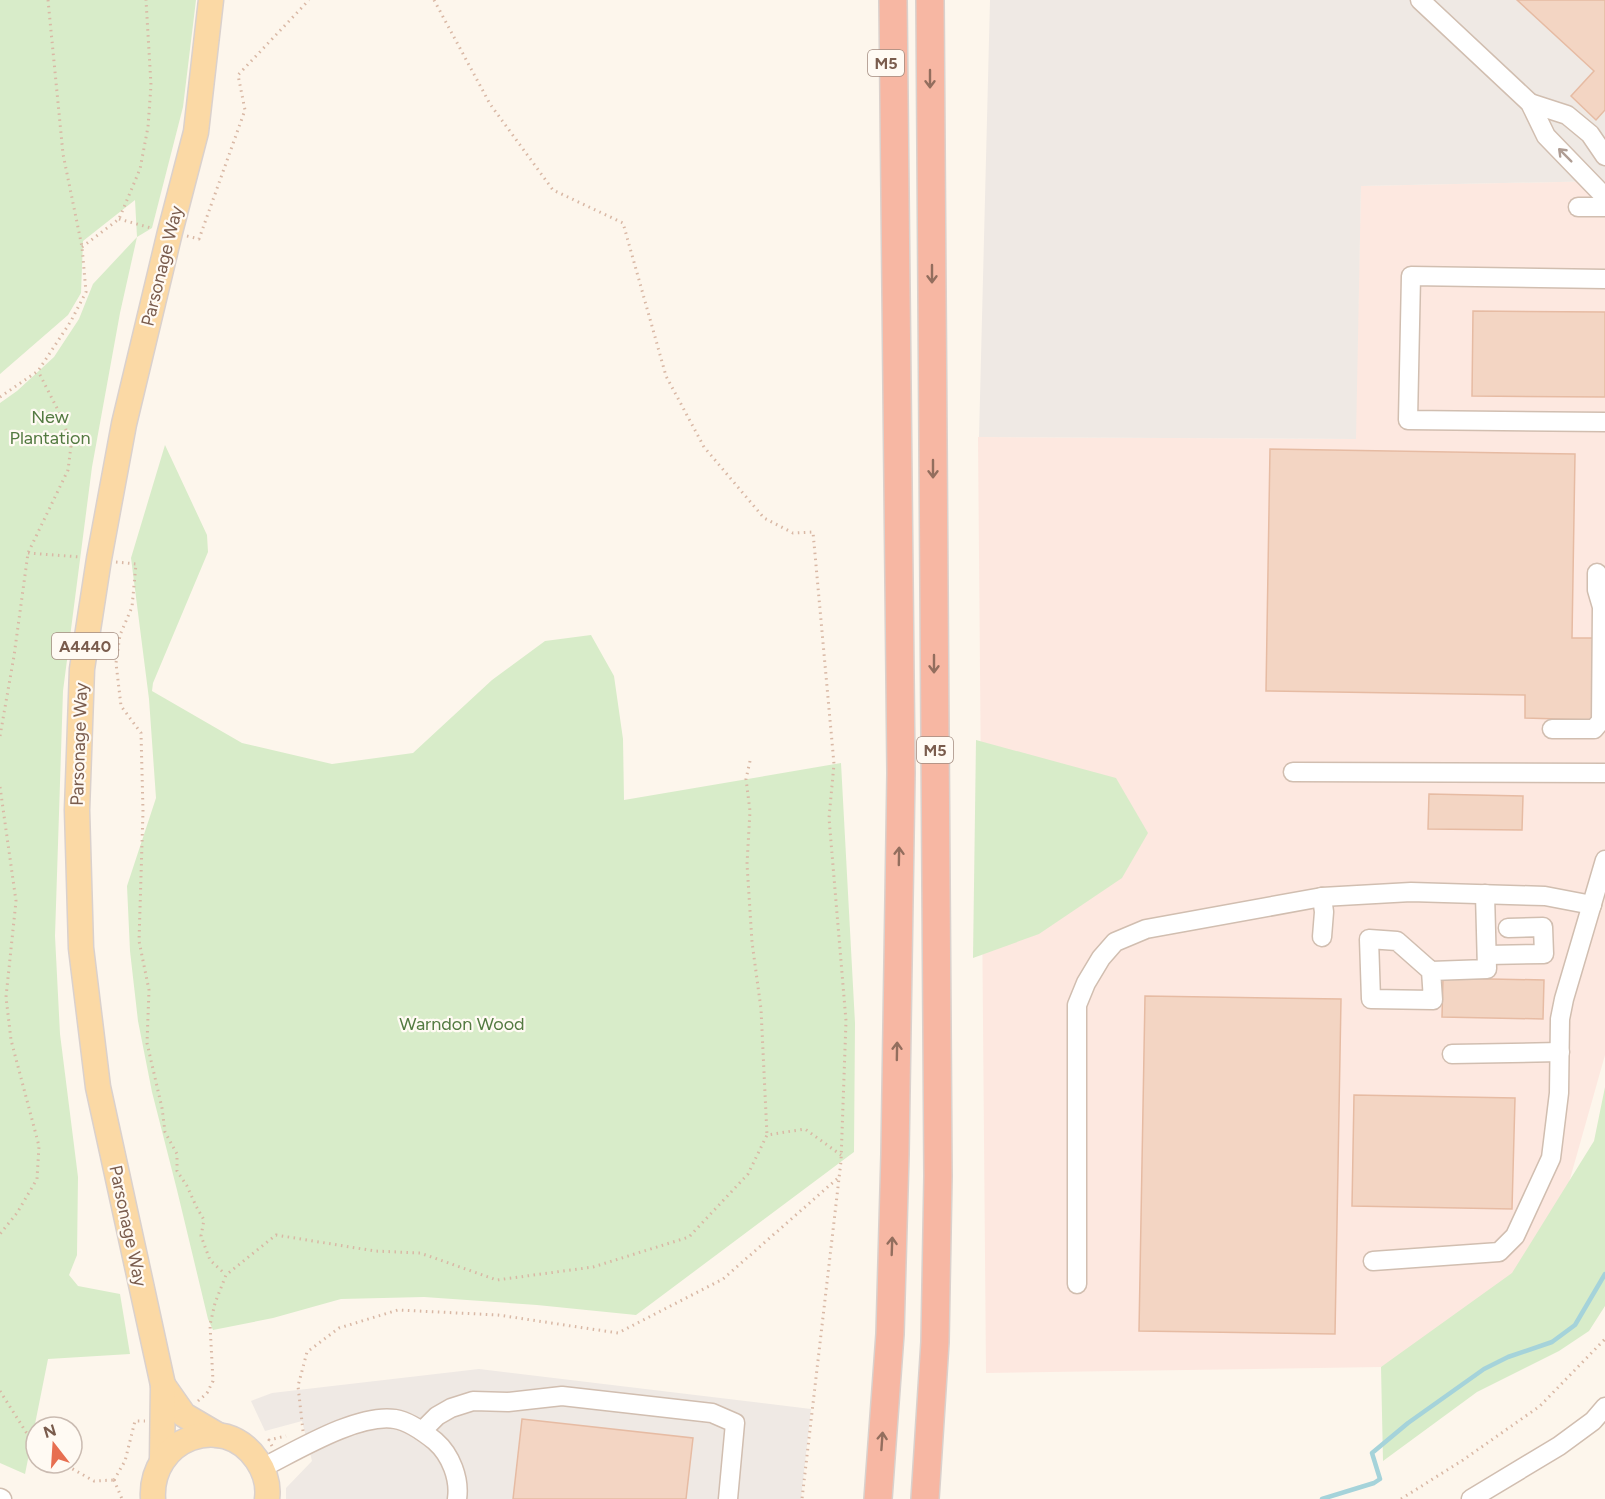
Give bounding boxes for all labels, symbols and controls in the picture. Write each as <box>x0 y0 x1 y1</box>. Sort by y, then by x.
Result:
road number: M5 <box>868 50 904 76</box>
one-way arrow <box>925 69 936 89</box>
one-way arrow <box>1557 147 1572 162</box>
street label: Parsonage Way <box>136 203 188 329</box>
one-way arrow <box>926 264 937 284</box>
park label: New Plantation <box>9 406 91 449</box>
one-way arrow <box>927 459 939 479</box>
road number: A4440 <box>52 633 118 659</box>
one-way arrow <box>929 654 940 674</box>
street label: Parsonage Way <box>66 681 92 806</box>
road number: M5 <box>917 737 953 763</box>
one-way arrow <box>893 847 905 867</box>
park label: Warndon Wood <box>399 1013 525 1035</box>
one-way arrow <box>891 1041 902 1061</box>
street label: Parsonage Way <box>104 1163 152 1289</box>
one-way arrow <box>887 1236 898 1256</box>
north arrow <box>24 1415 84 1475</box>
text: N <box>41 1420 58 1442</box>
one-way arrow <box>877 1431 888 1451</box>

